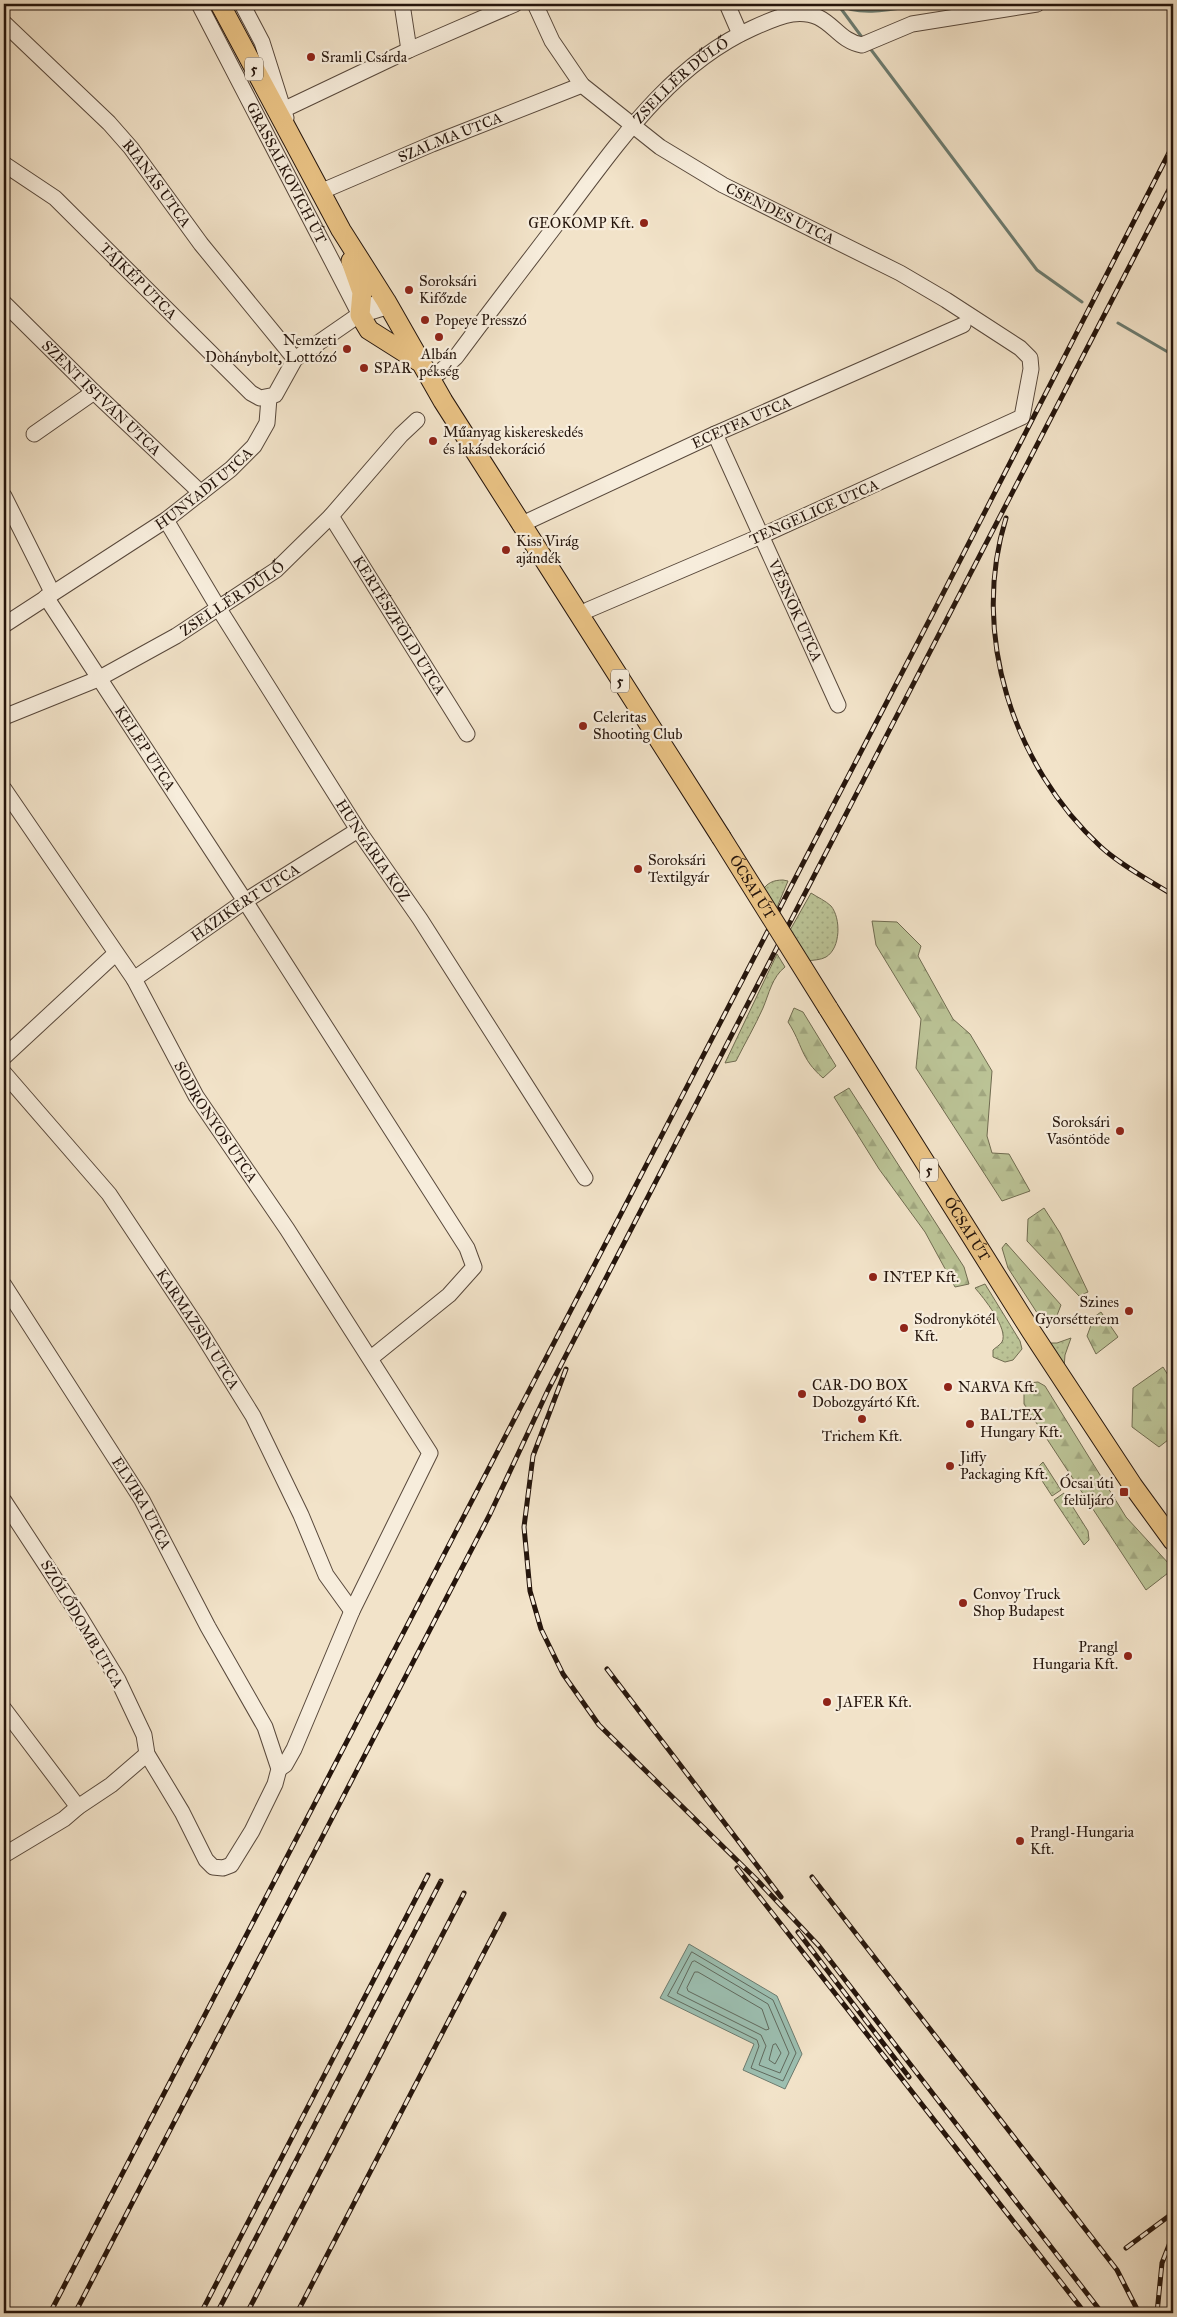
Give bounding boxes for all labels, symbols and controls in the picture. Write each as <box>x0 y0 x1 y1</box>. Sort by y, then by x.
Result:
street label: ZSELLÉR DŰLŐ <box>630 33 732 127</box>
place label: Sramli Csárda <box>321 48 408 66</box>
marker: Sramli Csárda <box>305 51 317 63</box>
road number: 5 <box>245 58 263 80</box>
street label: GRASSALKOVICH ÚT <box>242 99 330 246</box>
street label: SZALMA UTCA <box>395 108 505 166</box>
street label: RIANÁS UTCA <box>119 136 195 231</box>
street label: CSENDES UTCA <box>723 179 837 248</box>
place label: GEOKOMP Kft. <box>528 214 634 232</box>
marker: GEOKOMP Kft. <box>638 217 650 229</box>
street label: TÁJKÉP UTCA <box>96 239 181 323</box>
place label: Soroksári Kifőzde <box>419 272 477 307</box>
marker: Soroksári Kifőzde <box>403 284 415 296</box>
place label: Popeye Presszó <box>435 311 527 329</box>
marker: Popeye Presszó <box>419 314 431 326</box>
place label: Nemzeti Dohánybolt, Lottózó <box>205 331 337 366</box>
marker: Albán pékség <box>433 331 445 343</box>
street label: SZENT ISTVÁN UTCA <box>38 336 165 459</box>
marker: Nemzeti Dohánybolt, Lottózó <box>341 343 353 355</box>
place label: Albán pékség <box>418 345 460 380</box>
place label: SPAR <box>374 359 412 377</box>
marker: SPAR <box>358 362 370 374</box>
street label: ECETFA UTCA <box>689 393 794 453</box>
place label: Műanyag kiskereskedés és lakásdekoráció <box>443 423 583 458</box>
marker: Műanyag kiskereskedés és lakásdekoráció <box>427 435 439 447</box>
street label: HUNYADI UTCA <box>152 444 256 534</box>
street label: TENGELICE UTCA <box>747 475 881 549</box>
place label: Kiss Virág ajándék <box>516 532 579 567</box>
marker: Kiss Virág ajándék <box>500 544 512 556</box>
street label: KERTÉSZFÖLD UTCA <box>349 553 449 698</box>
street label: VÉSNÖK UTCA <box>764 556 826 664</box>
street label: ZSELLÉR DŰLŐ <box>177 557 288 640</box>
road number: 5 <box>611 669 629 692</box>
street label: KELEP UTCA <box>111 703 179 794</box>
place label: Celeritas Shooting Club <box>593 708 683 743</box>
marker: Celeritas Shooting Club <box>577 720 589 732</box>
street label: HUNGÁRIA KÖZ <box>332 796 414 905</box>
place label: Soroksári Textilgyár <box>648 851 710 886</box>
street label: ÓCSAI ÚT <box>726 851 779 922</box>
street label: HÁZIKERT UTCA <box>187 860 303 945</box>
marker: Soroksári Textilgyár <box>632 863 644 875</box>
street label: SODRONYOS UTCA <box>170 1058 261 1186</box>
place label: Soroksári Vasöntöde <box>1045 1113 1110 1148</box>
marker: Soroksári Vasöntöde <box>1114 1125 1126 1137</box>
road number: 5 <box>920 1158 938 1182</box>
street label: ÓCSAI ÚT <box>940 1193 994 1264</box>
street label: KARMAZSIN UTCA <box>152 1266 243 1393</box>
place label: INTEP Kft. <box>883 1268 959 1286</box>
marker: INTEP Kft. <box>867 1271 879 1283</box>
place label: Szines Gyorsétterem <box>1035 1293 1119 1328</box>
marker: Szines Gyorsétterem <box>1123 1305 1135 1317</box>
place label: Sodronykötél Kft. <box>914 1310 997 1345</box>
marker: Sodronykötél Kft. <box>898 1322 910 1334</box>
place label: CAR-DO BOX Dobozgyártó Kft. <box>812 1376 920 1411</box>
place label: NARVA Kft. <box>958 1378 1037 1396</box>
marker: NARVA Kft. <box>942 1381 954 1393</box>
marker: CAR-DO BOX Dobozgyártó Kft. <box>796 1388 808 1400</box>
place label: BALTEX Hungary Kft. <box>980 1406 1062 1441</box>
marker: Trichem Kft. <box>856 1413 868 1425</box>
marker: BALTEX Hungary Kft. <box>964 1418 976 1430</box>
place label: Trichem Kft. <box>822 1427 902 1445</box>
place label: Jiffy Packaging Kft. <box>958 1448 1048 1483</box>
street label: ELVIRA UTCA <box>108 1454 175 1552</box>
marker: Jiffy Packaging Kft. <box>944 1460 956 1472</box>
place label: Ócsai úti felüljáró <box>1060 1473 1114 1509</box>
marker: Ócsai úti felüljáró <box>1118 1486 1130 1498</box>
street label: SZŐLŐDOMB UTCA <box>37 1556 128 1691</box>
place label: Convoy Truck Shop Budapest <box>973 1585 1065 1620</box>
marker: Convoy Truck Shop Budapest <box>957 1597 969 1609</box>
place label: Prangl Hungaria Kft. <box>1032 1638 1119 1673</box>
marker: Prangl Hungaria Kft. <box>1122 1650 1134 1662</box>
place label: JAFER Kft. <box>835 1693 912 1712</box>
marker: JAFER Kft. <box>821 1696 833 1708</box>
place label: Prangl-Hungaria Kft. <box>1030 1823 1135 1858</box>
marker: Prangl-Hungaria Kft. <box>1014 1835 1026 1847</box>

